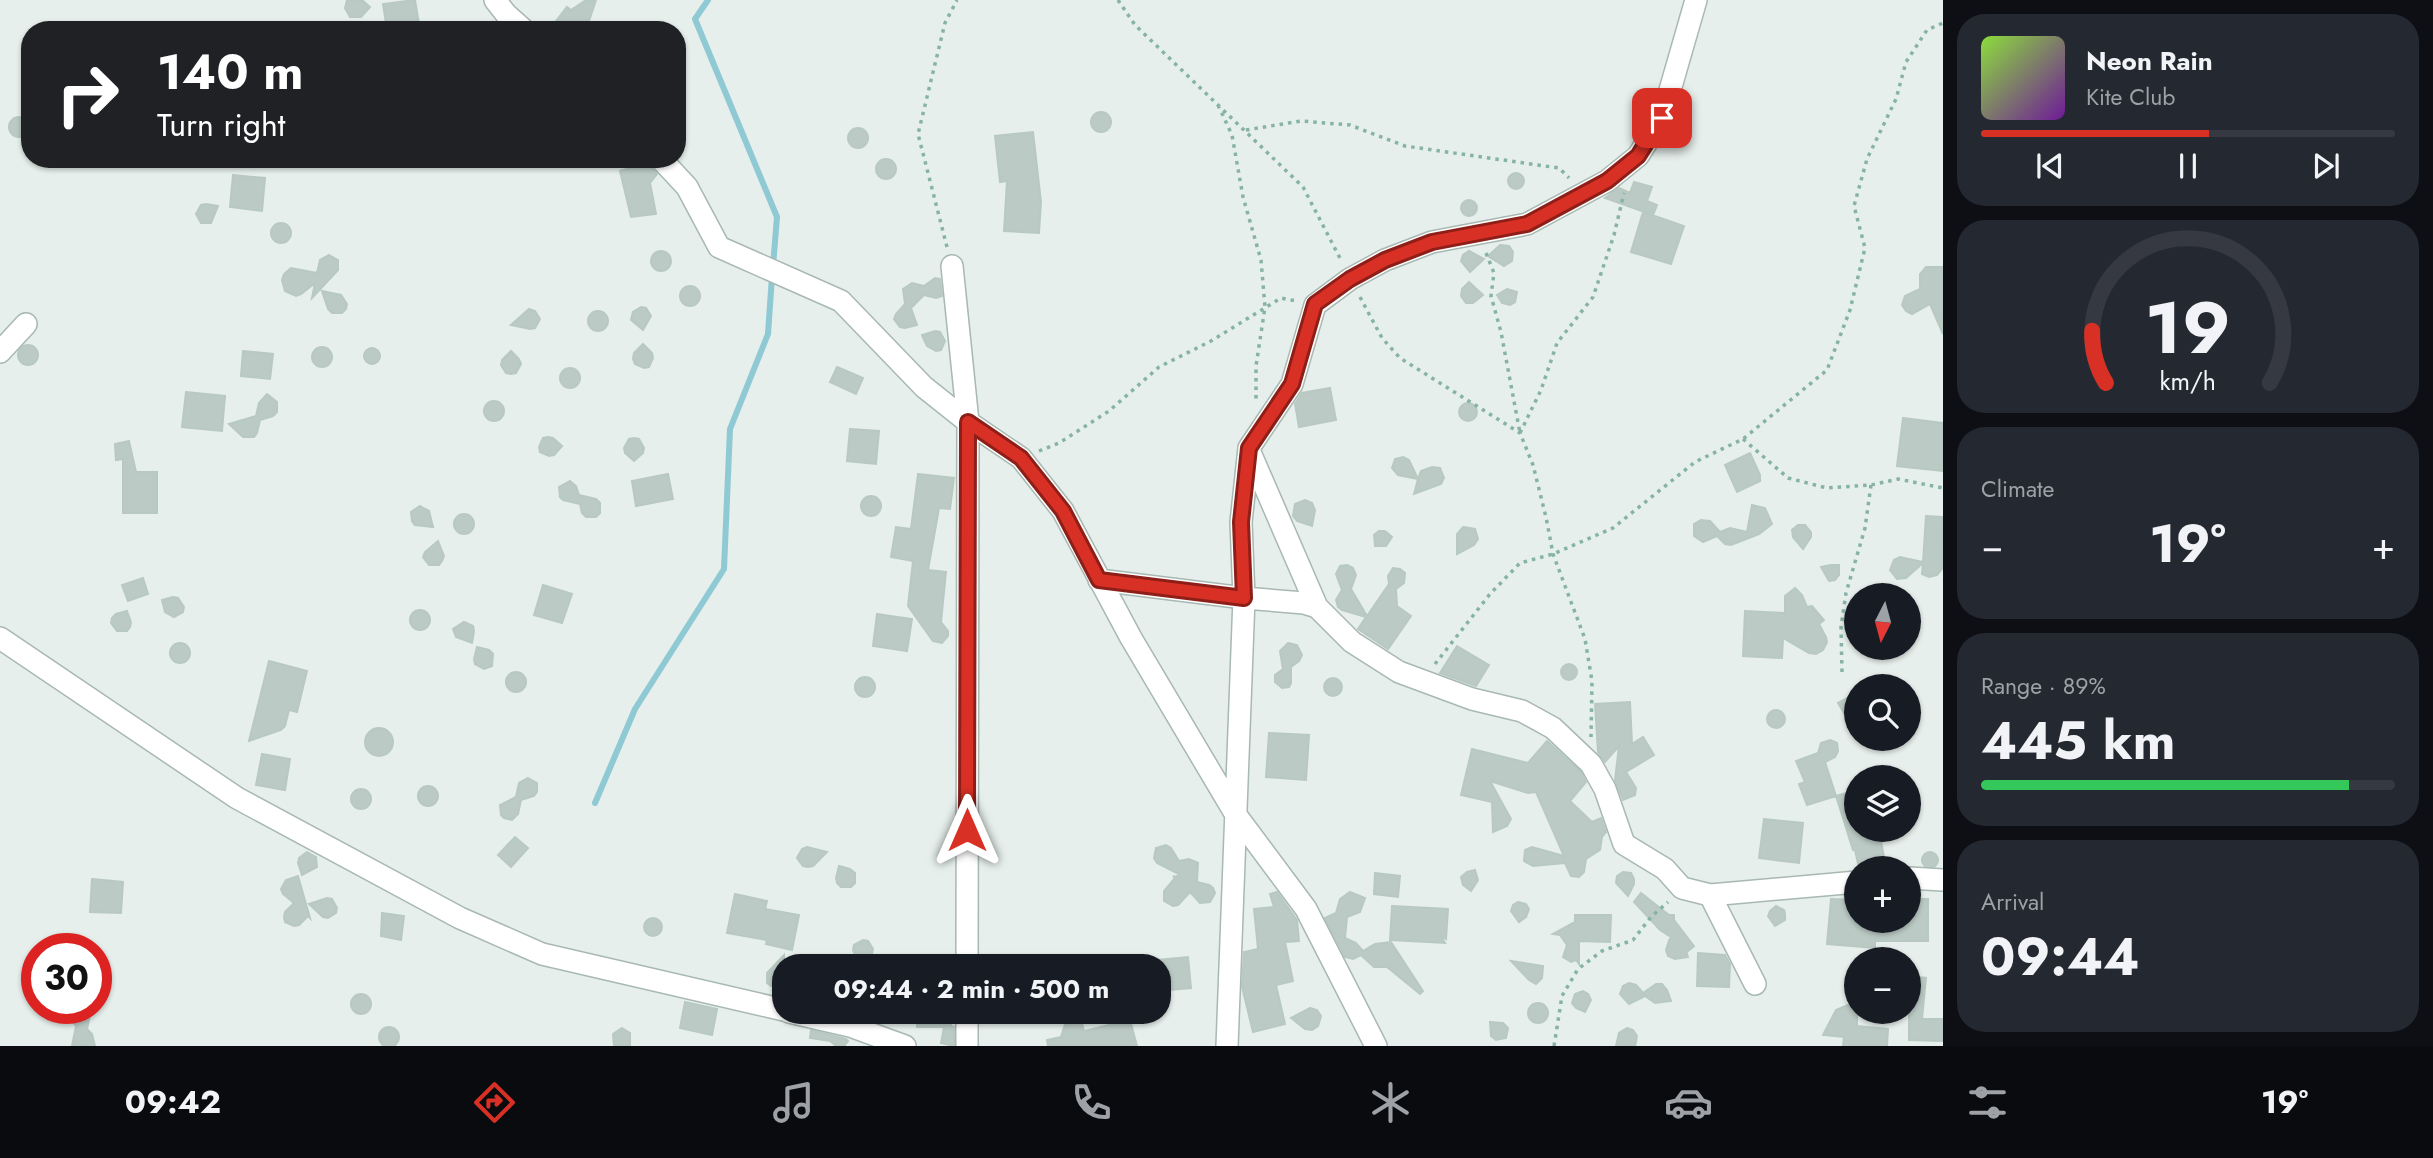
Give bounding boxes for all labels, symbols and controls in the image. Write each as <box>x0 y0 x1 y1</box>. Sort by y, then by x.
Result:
text: 140 m <box>157 37 303 107</box>
text: Neon Rain <box>2086 42 2213 80</box>
icon: right <box>42 49 133 140</box>
text: Kite Club <box>2086 80 2175 114</box>
pin <box>1632 88 1692 148</box>
icon: arrive <box>1643 99 1681 137</box>
text: Turn right <box>157 102 286 148</box>
icon: previous <box>2031 147 2069 185</box>
icon: pause <box>2169 147 2207 185</box>
icon: next <box>2307 147 2345 185</box>
text: 19 <box>2145 275 2231 380</box>
text: km/h <box>2160 362 2216 398</box>
text: Climate <box>1981 472 2054 506</box>
text: 19° <box>2149 506 2226 582</box>
text: − <box>1981 518 2003 573</box>
text: + <box>2372 518 2395 573</box>
north arrow <box>1844 583 1922 660</box>
map controls <box>1844 583 1921 1024</box>
text: Range · 89% <box>1981 669 2106 703</box>
button: search <box>1844 674 1921 751</box>
text: 445 km <box>1981 703 2175 779</box>
button: layers <box>1844 765 1921 842</box>
position arrow <box>930 793 1004 867</box>
button: + <box>1844 856 1921 933</box>
text: Arrival <box>1981 885 2044 919</box>
text: 09:44 <box>1981 919 2140 995</box>
speed limit sign: 30 <box>21 933 112 1024</box>
button: − <box>1844 947 1921 1024</box>
text: 09:44 · 2 min · 500 m <box>834 970 1109 1008</box>
icon: directions <box>470 1078 519 1127</box>
icon: music <box>769 1078 818 1127</box>
icon: phone <box>1067 1078 1116 1127</box>
icon: climate <box>1366 1078 1415 1127</box>
icon: car <box>1664 1078 1713 1127</box>
icon: filters <box>1963 1078 2012 1127</box>
text: 09:42 <box>125 1079 221 1125</box>
text: 19° <box>2261 1079 2308 1125</box>

